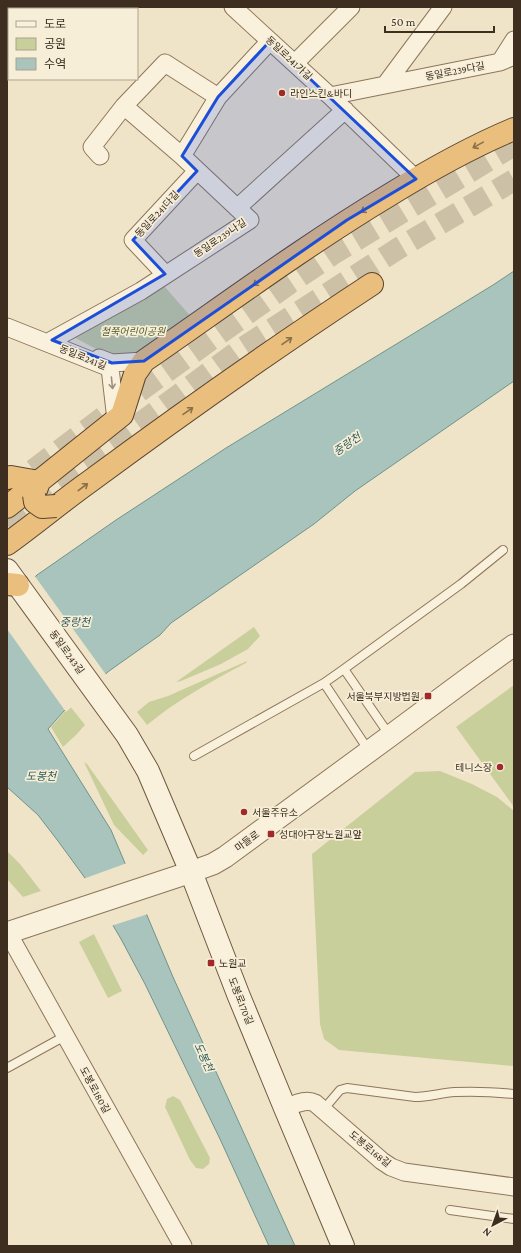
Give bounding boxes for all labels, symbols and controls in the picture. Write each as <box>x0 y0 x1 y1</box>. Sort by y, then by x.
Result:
legend <box>8 8 138 80</box>
scale bar <box>385 8 494 34</box>
text: 50 m <box>391 15 416 29</box>
text: 도로 <box>44 17 66 31</box>
street label: 동일로241가길 <box>264 34 314 82</box>
text: 공원 <box>44 37 66 51</box>
text: 수역 <box>44 57 66 71</box>
street label: 동일로239다길 <box>424 60 486 82</box>
marker: 라인스킨&바디 <box>277 88 287 98</box>
place label: 라인스킨&바디 <box>290 88 352 99</box>
one-way arrow <box>473 142 485 149</box>
street label: 동일로241다길 <box>133 189 181 239</box>
one-way arrow <box>360 206 372 214</box>
street label: 동일로239나길 <box>192 217 248 259</box>
one-way arrow <box>253 278 264 286</box>
park label: 철쭉어린이공원 <box>101 326 166 337</box>
one-way arrow <box>281 337 292 345</box>
street label: 동일로241길 <box>58 343 108 371</box>
one-way arrow <box>108 376 116 389</box>
one-way arrow <box>182 407 193 415</box>
water label: 중랑천 <box>331 429 364 458</box>
one-way arrow <box>77 482 88 491</box>
water label: 중랑천 <box>60 616 92 628</box>
street label: 동일로243길 <box>47 628 87 676</box>
place label: 서울북부지방법원 <box>346 691 420 702</box>
marker: 서울북부지방법원 <box>423 691 433 701</box>
place label: 테니스장 <box>455 762 492 773</box>
marker: 테니스장 <box>495 762 505 772</box>
water label: 도봉천 <box>26 770 58 782</box>
marker: 서울주유소 <box>239 807 249 817</box>
place label: 서울주유소 <box>252 807 298 818</box>
street label: 마들로 <box>233 828 261 854</box>
marker: 성대야구장노원교앞 <box>266 829 276 839</box>
place label: 성대야구장노원교앞 <box>279 829 362 840</box>
marker: 노원교 <box>206 958 216 968</box>
place label: 노원교 <box>219 958 247 969</box>
street label: 도봉로170길 <box>226 976 256 1026</box>
water label: 도봉천 <box>192 1041 217 1075</box>
street label: 도봉로180길 <box>78 1065 112 1115</box>
street label: 도봉로168길 <box>347 1129 393 1169</box>
north arrow <box>473 1205 513 1245</box>
text: N <box>479 1225 493 1240</box>

